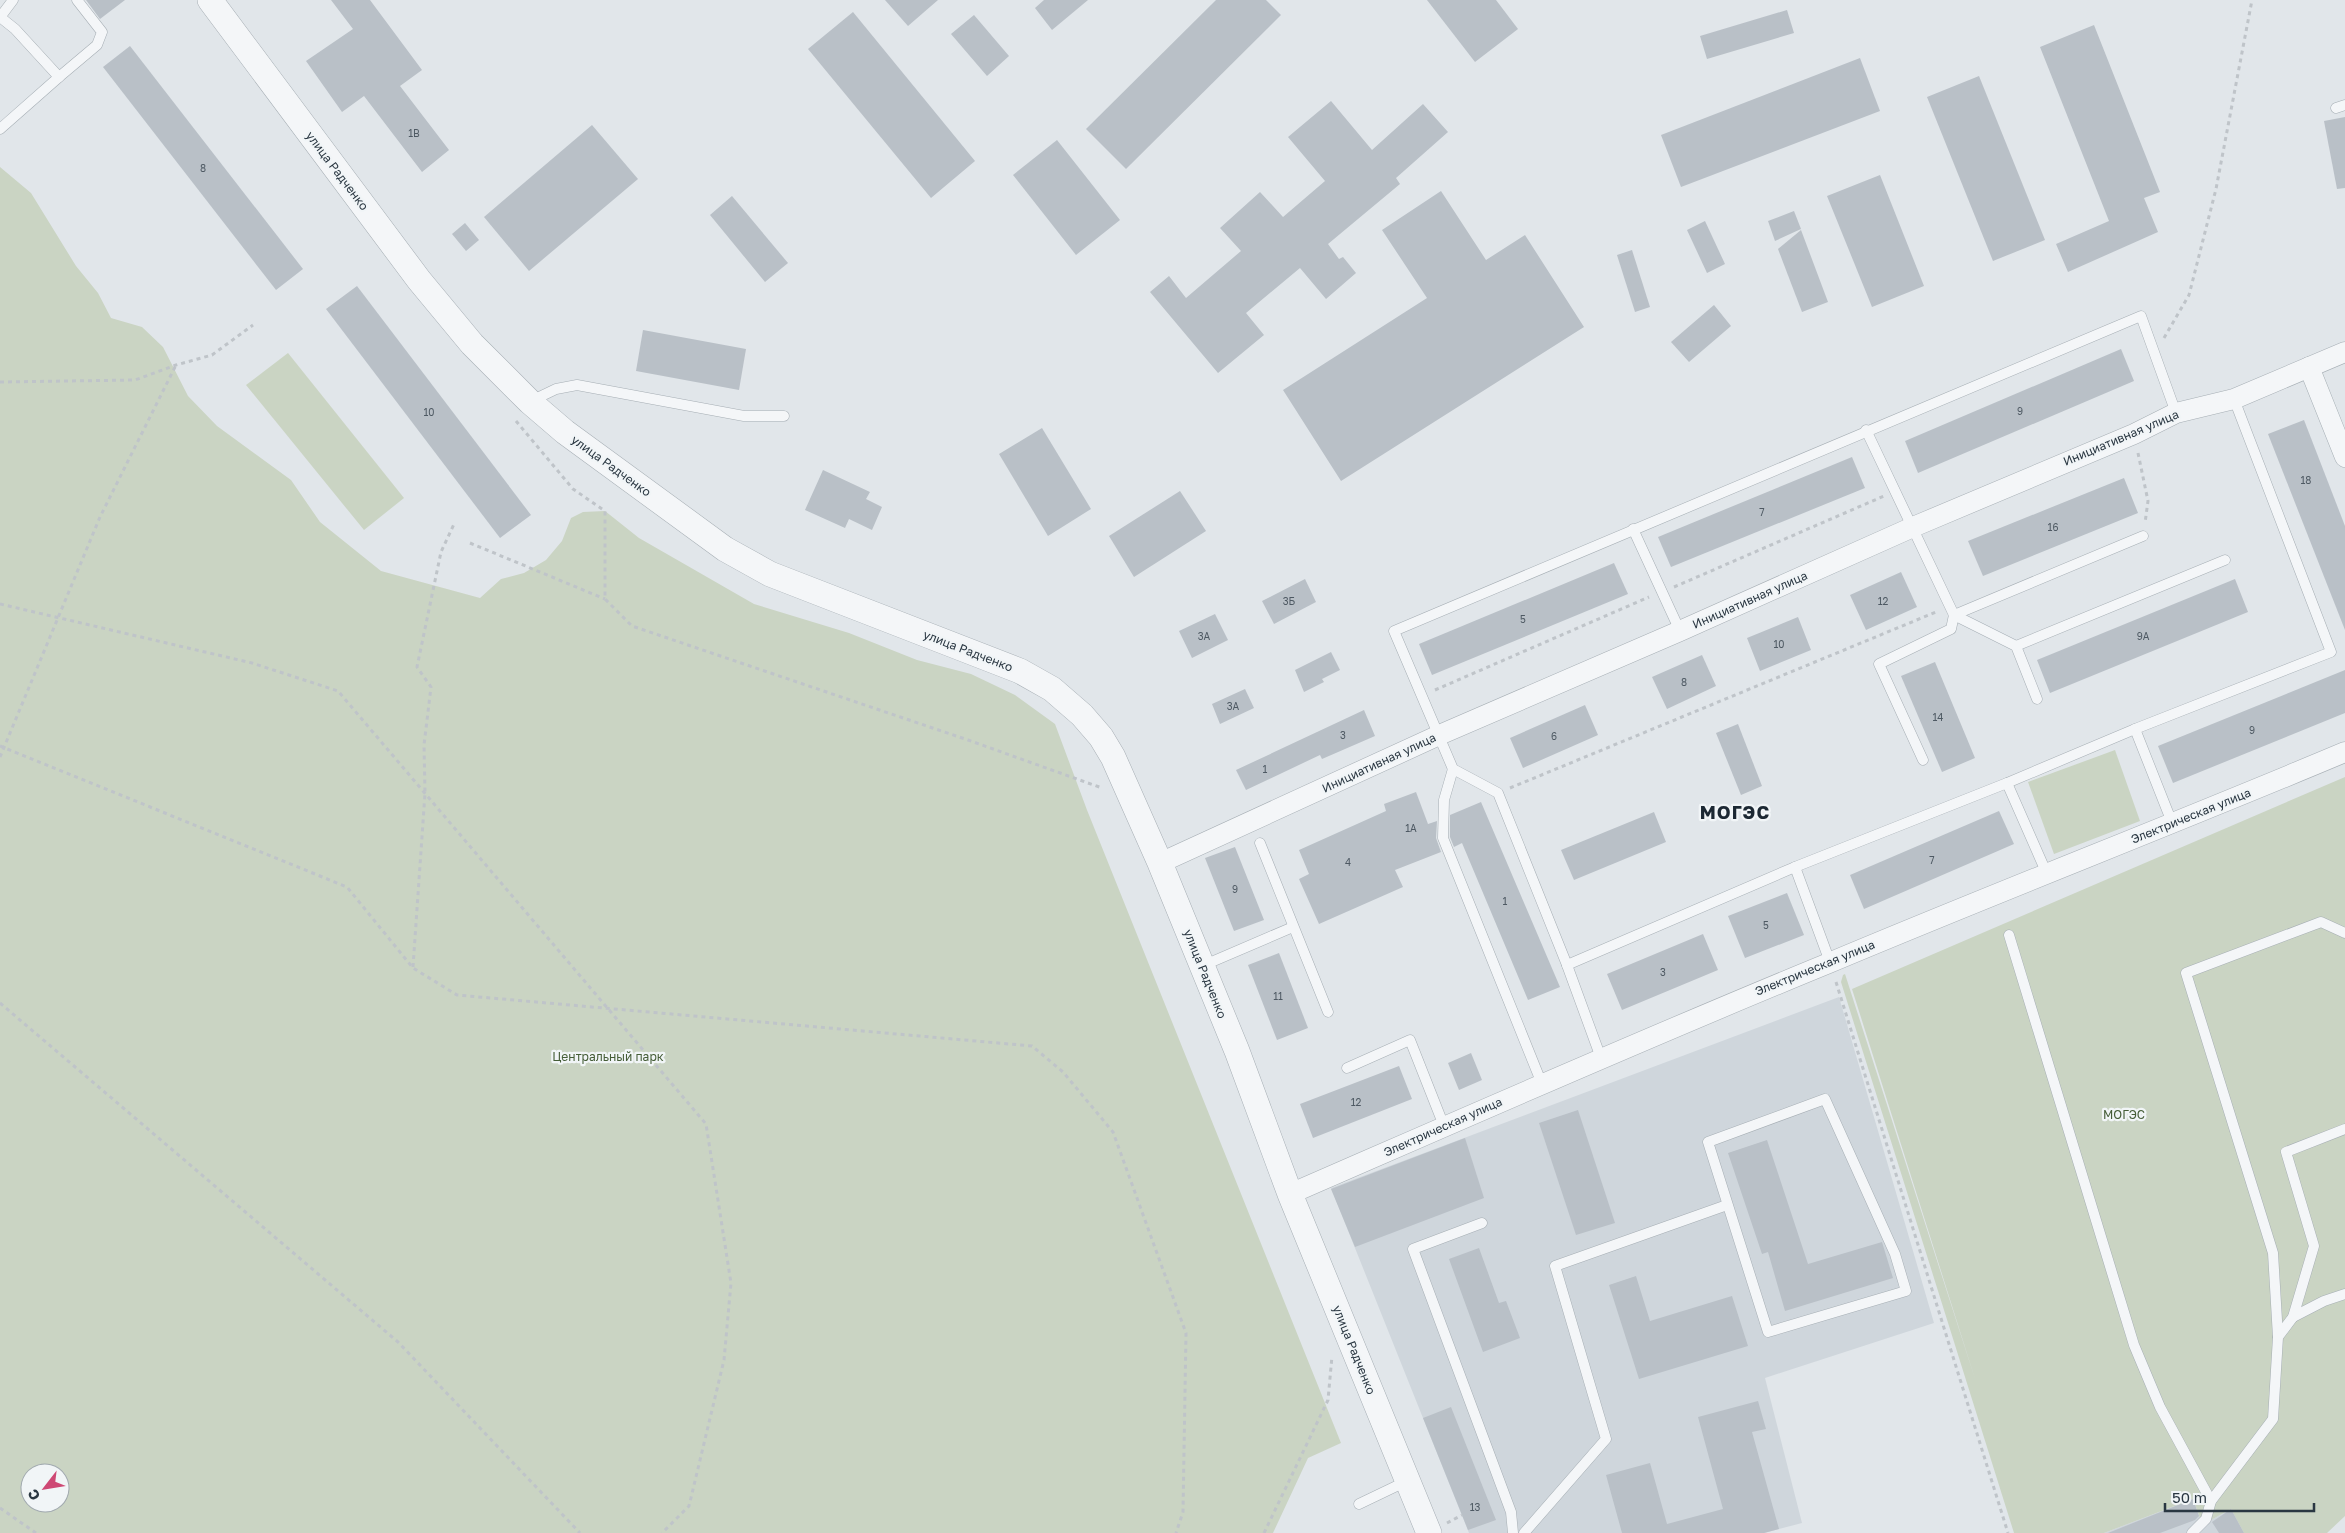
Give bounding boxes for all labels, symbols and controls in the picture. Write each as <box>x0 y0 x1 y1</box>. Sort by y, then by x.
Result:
house number: 1В <box>408 127 420 139</box>
street label: улица Радченко <box>303 128 372 213</box>
house number: 8 <box>200 162 206 174</box>
house number: 9 <box>2017 405 2023 417</box>
house number: 10 <box>423 406 435 418</box>
street label: Инициативная улица <box>2061 406 2181 469</box>
street label: улица Радченко <box>569 432 654 500</box>
house number: 18 <box>2301 474 2311 486</box>
house number: 7 <box>1759 506 1765 518</box>
house number: 16 <box>2048 521 2058 533</box>
street label: Инициативная улица <box>1690 567 1810 632</box>
house number: 3Б <box>1283 595 1296 607</box>
house number: 12 <box>1878 595 1889 607</box>
house number: 5 <box>1520 613 1526 625</box>
street label: улица Радченко <box>921 627 1015 675</box>
house number: 3А <box>1198 630 1211 642</box>
house number: 9А <box>2137 630 2150 642</box>
house number: 10 <box>1773 638 1785 650</box>
house number: 8 <box>1681 676 1687 688</box>
house number: 3А <box>1227 700 1240 712</box>
house number: 14 <box>1933 711 1943 723</box>
house number: 9 <box>2249 724 2255 736</box>
street label: Инициативная улица <box>1319 729 1438 796</box>
house number: 3 <box>1340 729 1346 741</box>
house number: 6 <box>1551 730 1557 742</box>
house number: 1 <box>1263 763 1268 775</box>
street label: Электрическая улица <box>2129 785 2253 846</box>
district label: МОГЭС <box>1700 801 1770 823</box>
house number: 1А <box>1405 822 1417 834</box>
house number: 7 <box>1929 854 1935 866</box>
house number: 4 <box>1345 856 1351 868</box>
house number: 9 <box>1232 883 1238 895</box>
house number: 1 <box>1503 895 1508 907</box>
house number: 5 <box>1763 919 1769 931</box>
street label: улица Радченко <box>1181 927 1230 1021</box>
street label: Электрическая улица <box>1753 937 1877 998</box>
house number: 3 <box>1660 966 1666 978</box>
house number: 11 <box>1273 990 1283 1002</box>
park label: Центральный парк <box>552 1049 664 1064</box>
street label: Электрическая улица <box>1381 1094 1504 1159</box>
house number: 12 <box>1351 1096 1362 1108</box>
park label: МОГЭС <box>2103 1107 2145 1122</box>
street label: улица Радченко <box>1330 1303 1379 1397</box>
north arrow <box>20 1463 70 1513</box>
scale bar <box>2165 1480 2314 1512</box>
text: С <box>24 1486 43 1504</box>
text: 50 m <box>2172 1488 2207 1506</box>
house number: 13 <box>1470 1501 1480 1513</box>

